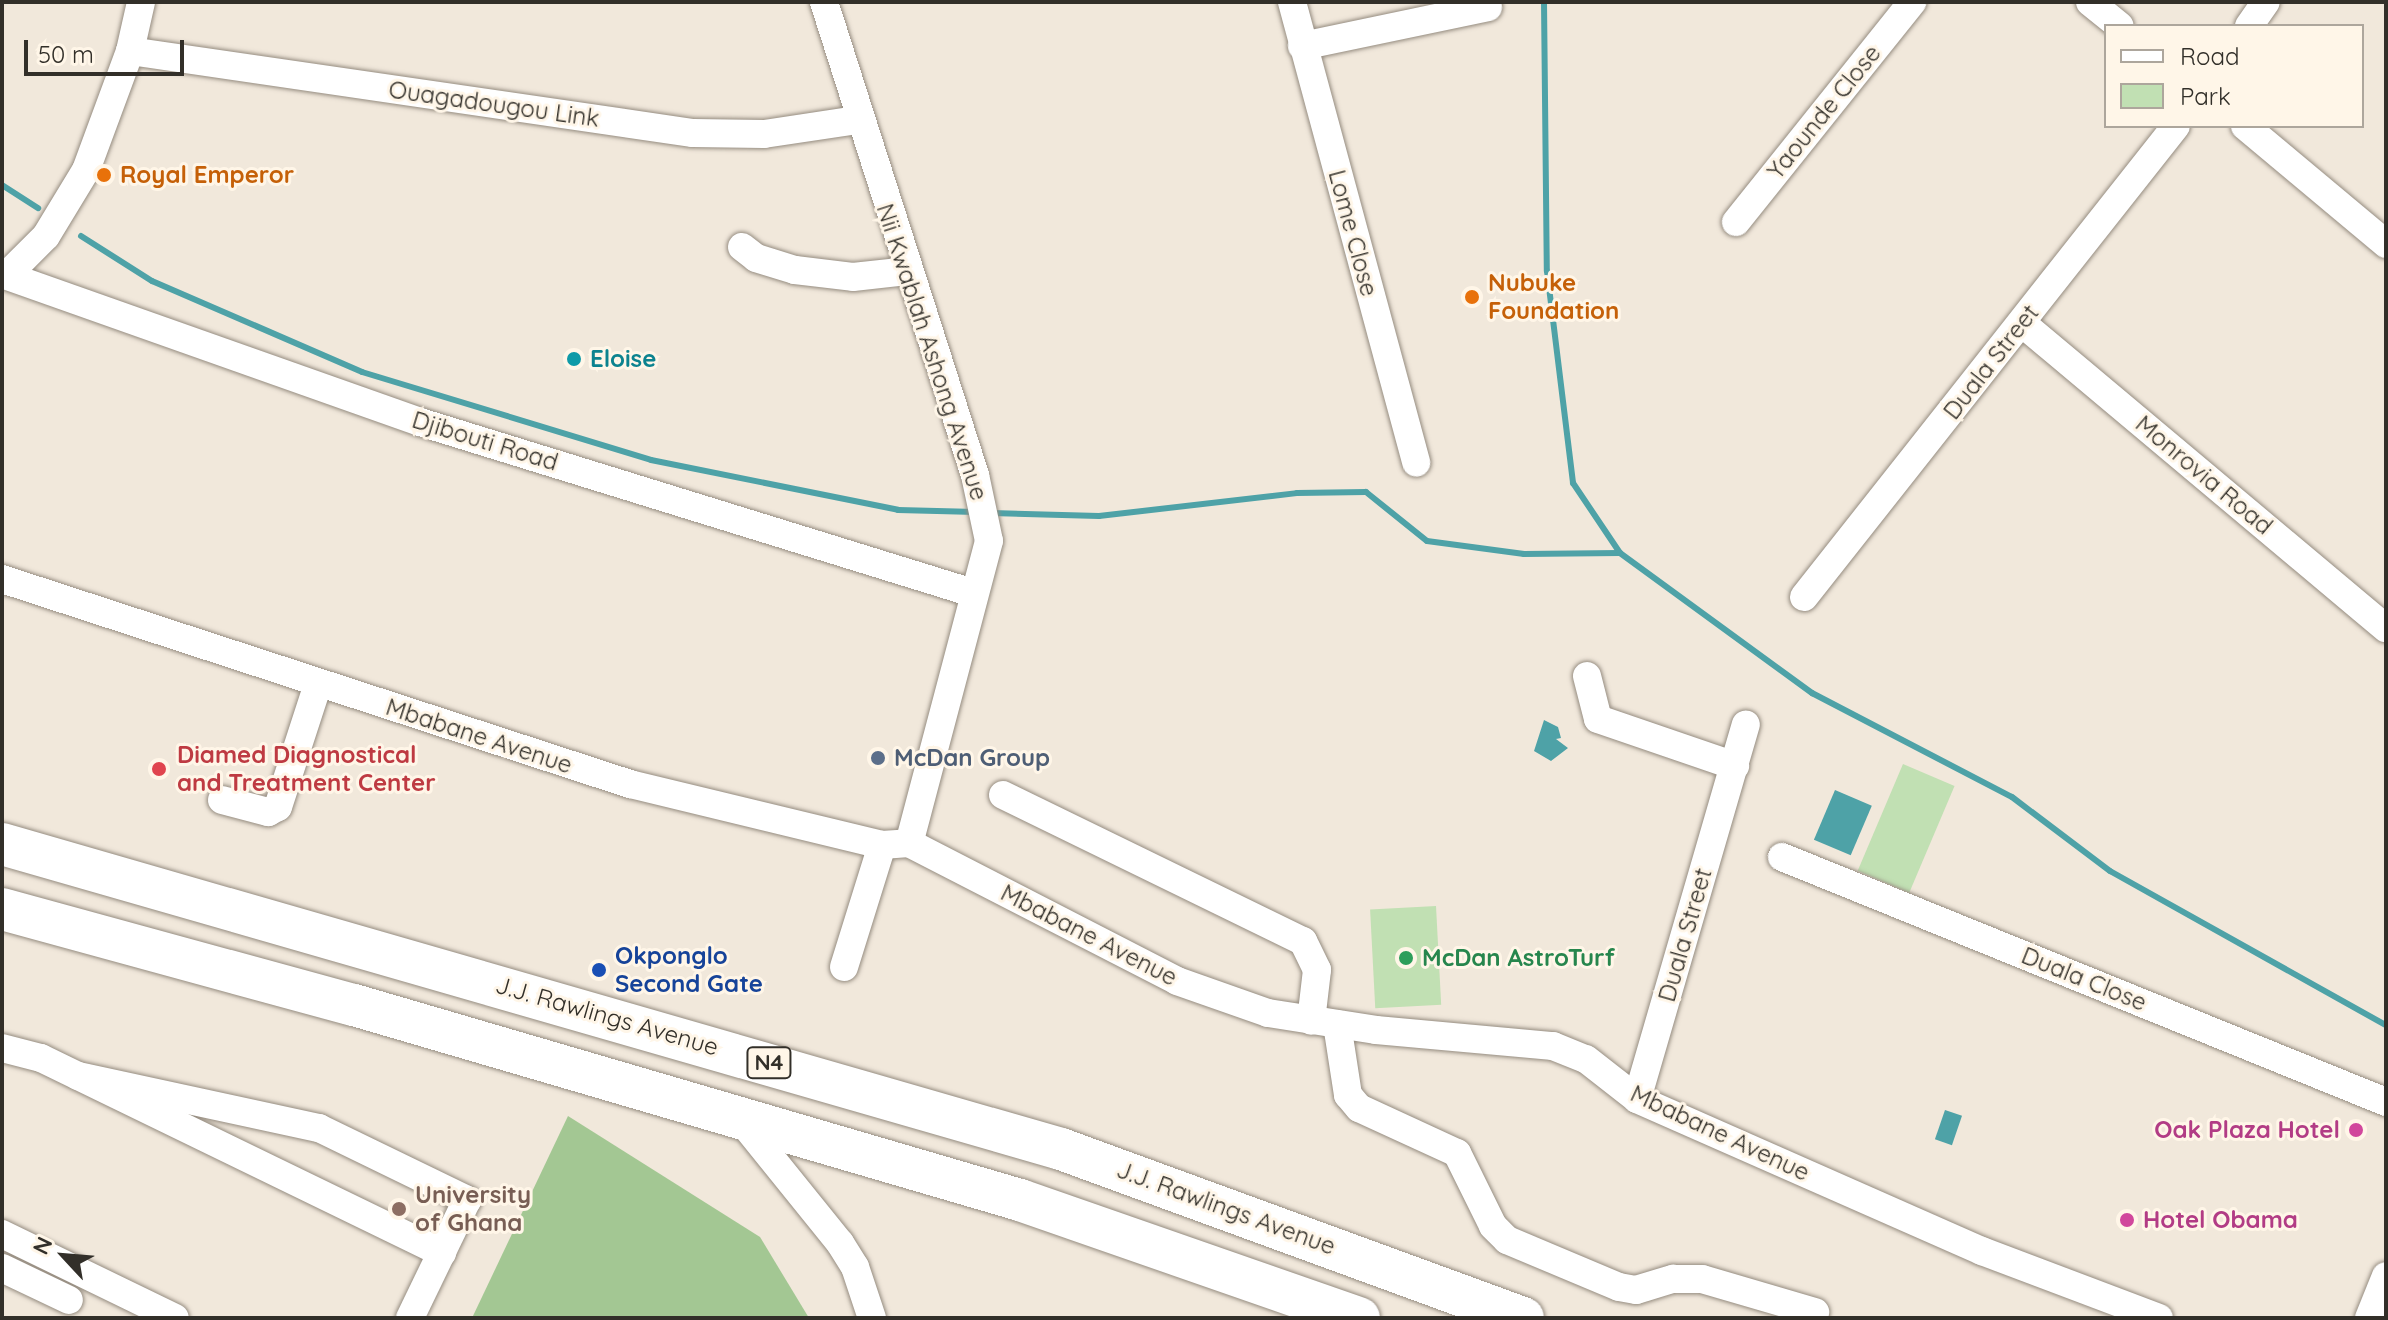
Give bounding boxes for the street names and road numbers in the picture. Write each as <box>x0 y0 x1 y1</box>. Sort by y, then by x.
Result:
street label: Yaounde Close <box>1761 39 1887 185</box>
street label: Ouagadougou Link <box>387 75 601 133</box>
street label: Lome Close <box>1322 167 1384 299</box>
street label: Nii Kwablah Ashong Avenue <box>870 200 994 504</box>
street label: Duala Street <box>1937 299 2045 425</box>
street label: Djibouti Road <box>409 405 561 477</box>
street label: Monrovia Road <box>2130 409 2278 541</box>
street label: Mbabane Avenue <box>382 692 576 780</box>
street label: Duala Street <box>1652 865 1718 1005</box>
street label: Mbabane Avenue <box>996 878 1182 992</box>
street label: Duala Close <box>2017 941 2151 1017</box>
street label: J.J. Rawlings Avenue <box>492 970 722 1062</box>
road number: N4 <box>745 1045 793 1081</box>
street label: Mbabane Avenue <box>1626 1079 1814 1187</box>
street label: J.J. Rawlings Avenue <box>1113 1155 1339 1261</box>

